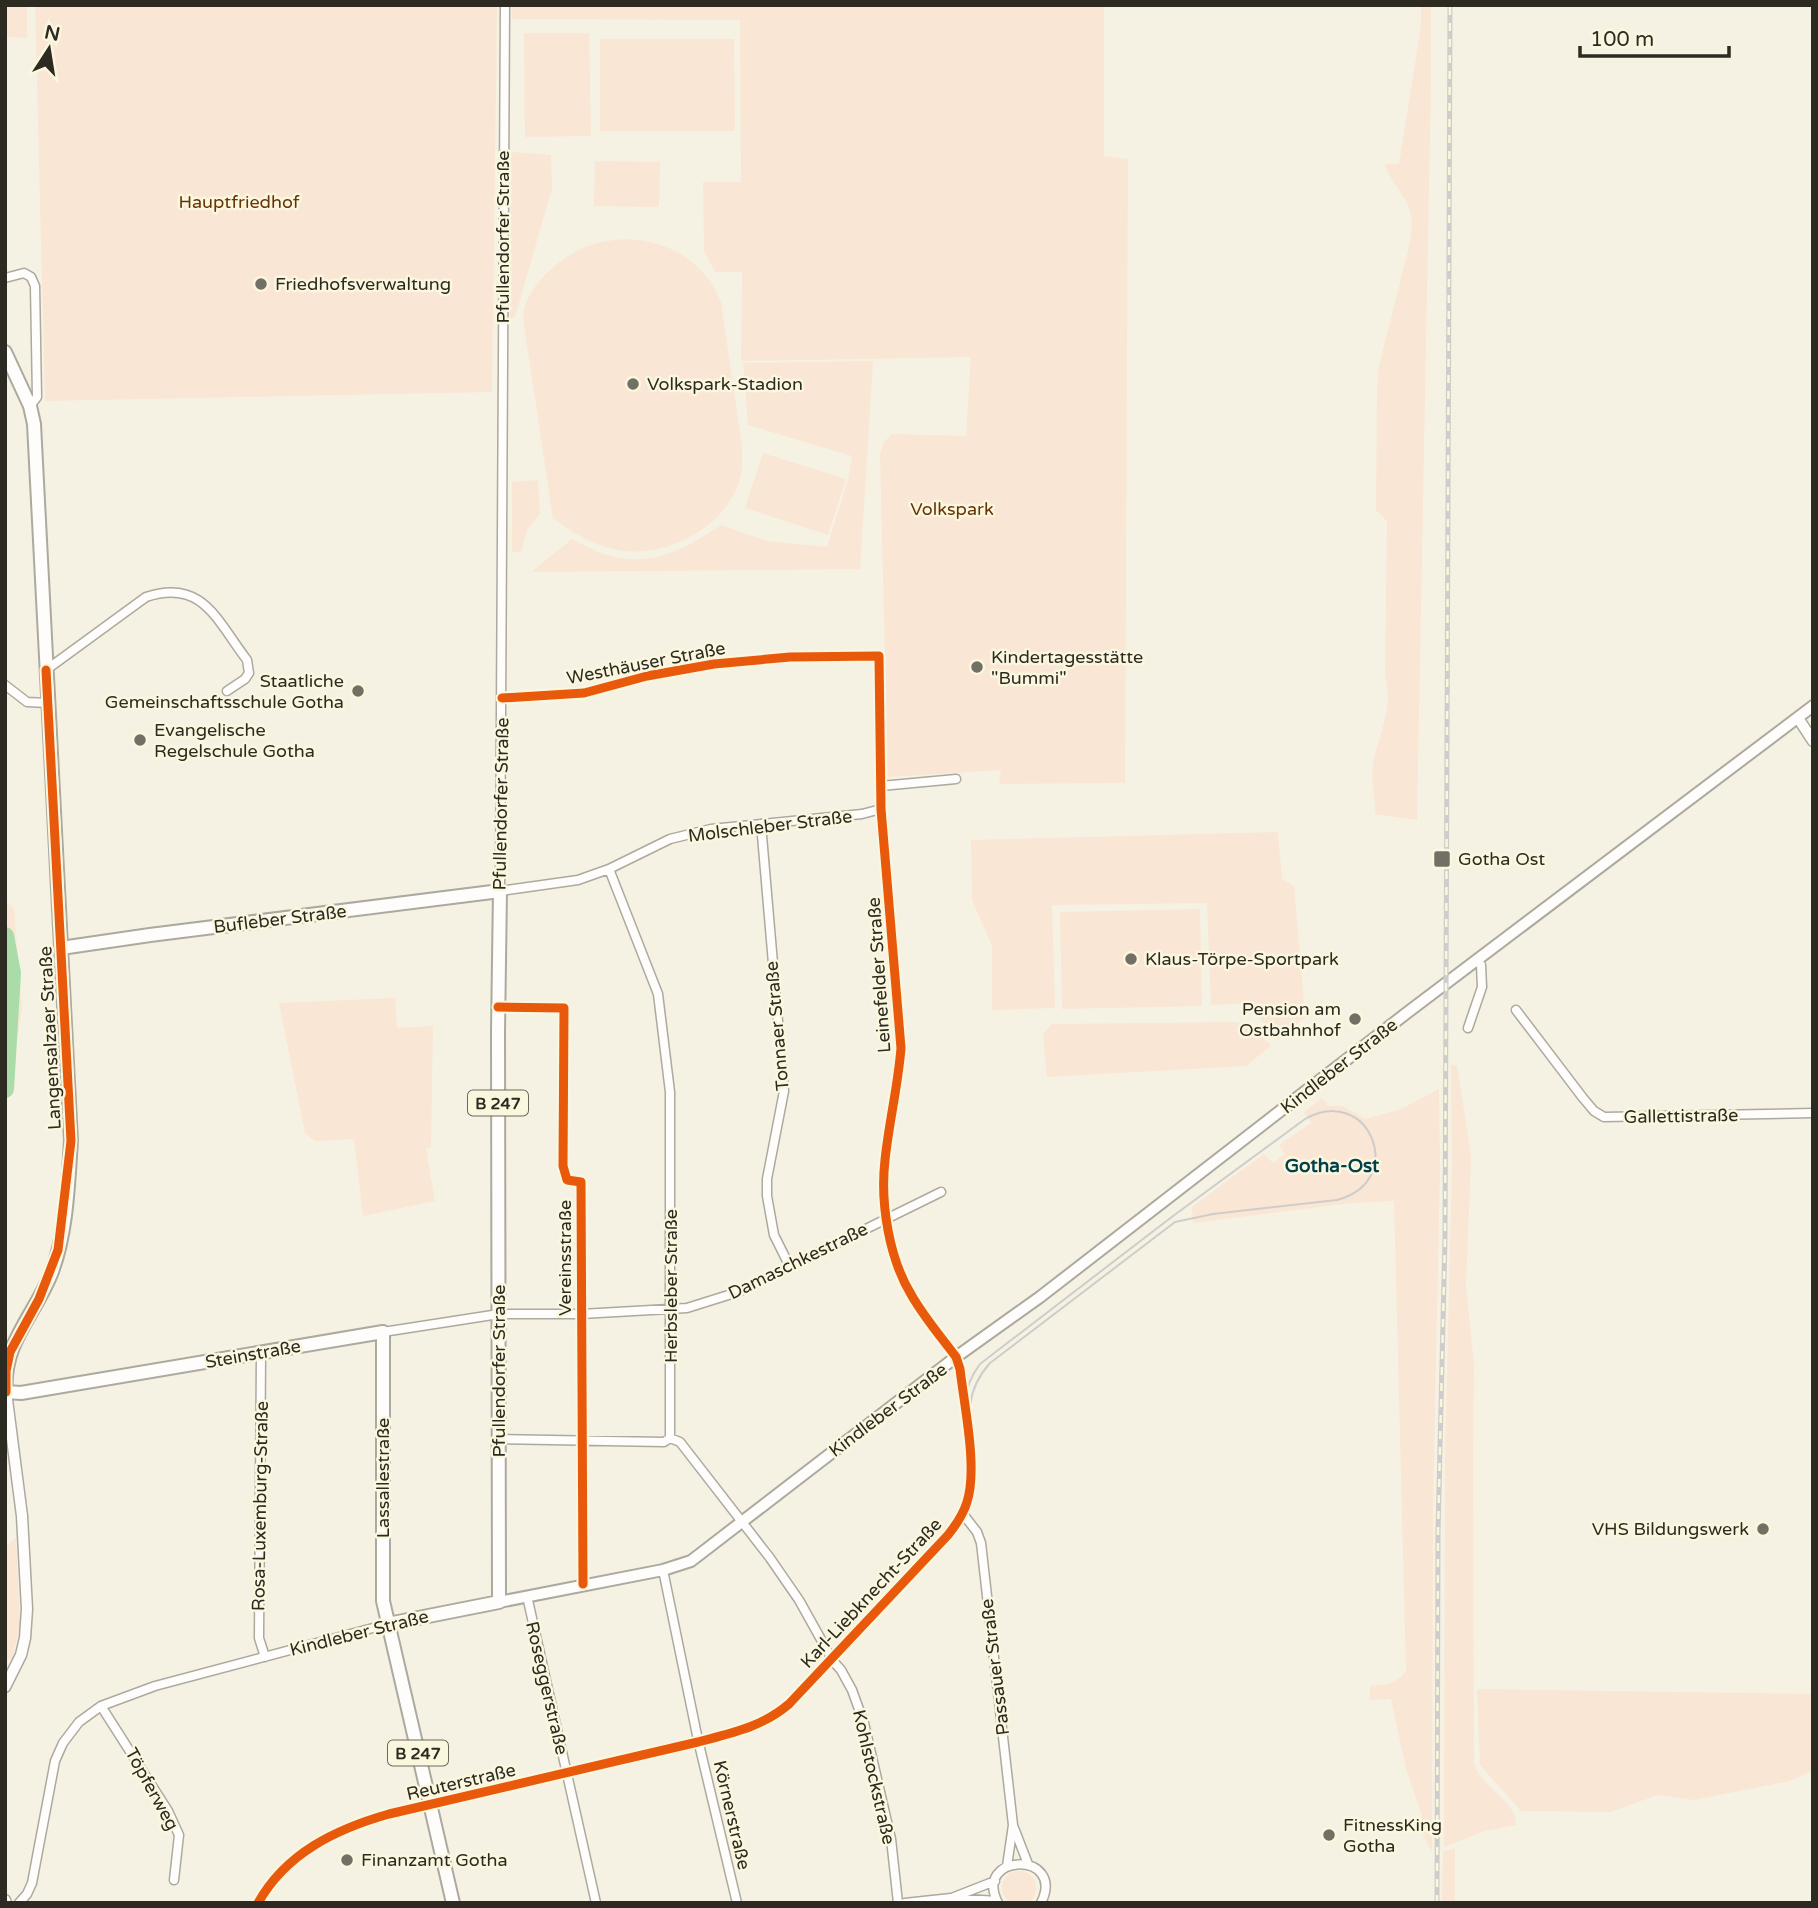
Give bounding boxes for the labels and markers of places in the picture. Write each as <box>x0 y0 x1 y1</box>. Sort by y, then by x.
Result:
place label: Friedhofsverwaltung <box>275 273 451 295</box>
marker: Friedhofsverwaltung <box>253 276 269 292</box>
place label: Volkspark-Stadion <box>647 373 803 395</box>
marker: Volkspark-Stadion <box>625 376 641 392</box>
place label: Kindertagesstätte "Bummi" <box>991 646 1143 689</box>
marker: Kindertagesstätte "Bummi" <box>969 659 985 675</box>
place label: Staatliche Gemeinschaftsschule Gotha <box>105 670 344 713</box>
marker: Staatliche Gemeinschaftsschule Gotha <box>350 683 366 699</box>
place label: Evangelische Regelschule Gotha <box>154 719 315 762</box>
marker: Evangelische Regelschule Gotha <box>132 732 148 748</box>
place label: Gotha Ost <box>1458 848 1545 870</box>
marker: Gotha Ost <box>1432 849 1452 869</box>
place label: Klaus-Törpe-Sportpark <box>1145 948 1339 970</box>
marker: Klaus-Törpe-Sportpark <box>1123 951 1139 967</box>
place label: Pension am Ostbahnhof <box>1239 998 1341 1041</box>
marker: Pension am Ostbahnhof <box>1347 1011 1363 1027</box>
place label: VHS Bildungswerk <box>1592 1518 1749 1540</box>
marker: VHS Bildungswerk <box>1755 1521 1771 1537</box>
place label: FitnessKing Gotha <box>1343 1814 1442 1857</box>
marker: FitnessKing Gotha <box>1321 1827 1337 1843</box>
place label: Finanzamt Gotha <box>361 1849 508 1871</box>
marker: Finanzamt Gotha <box>339 1852 355 1868</box>

